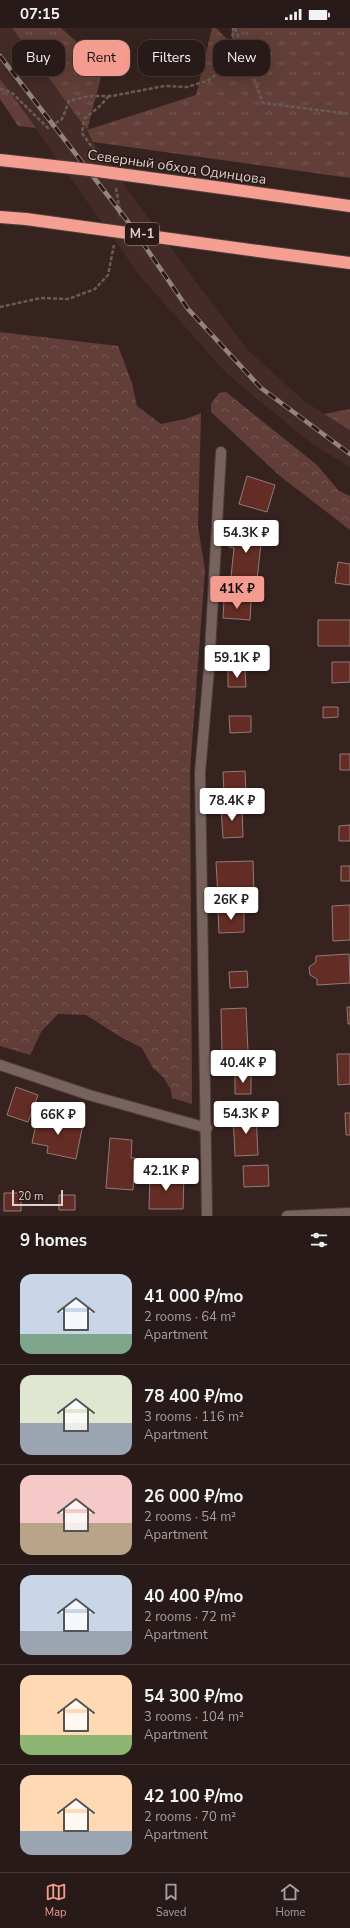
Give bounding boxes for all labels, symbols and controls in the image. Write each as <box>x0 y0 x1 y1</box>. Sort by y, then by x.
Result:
text: 07:15 <box>20 4 60 24</box>
chip: Buy <box>12 40 65 76</box>
chip: Rent <box>73 40 130 76</box>
chip: Filters <box>138 40 205 76</box>
chip: New <box>213 40 270 76</box>
street label: Северный обход Одинцова <box>86 145 268 189</box>
road number: М-1 <box>125 223 159 245</box>
pin: 54.3K ₽ <box>209 520 283 554</box>
text: 54.3K ₽ <box>223 524 269 542</box>
pin: 41K ₽ <box>209 576 265 610</box>
text: 41K ₽ <box>219 580 255 598</box>
pin: 59.1K ₽ <box>200 645 274 679</box>
text: 59.1K ₽ <box>214 649 260 667</box>
pin: 78.4K ₽ <box>195 788 269 822</box>
text: 78.4K ₽ <box>209 792 255 810</box>
pin: 26K ₽ <box>203 887 259 921</box>
text: 26K ₽ <box>213 891 249 909</box>
pin: 40.4K ₽ <box>206 1050 280 1084</box>
text: 40.4K ₽ <box>220 1054 266 1072</box>
pin: 54.3K ₽ <box>209 1101 283 1135</box>
pin: 66K ₽ <box>30 1102 86 1136</box>
text: 54.3K ₽ <box>223 1105 269 1123</box>
text: 66K ₽ <box>40 1106 76 1124</box>
pin: 42.1K ₽ <box>129 1158 203 1192</box>
text: 42.1K ₽ <box>143 1162 189 1180</box>
scale bar <box>12 1188 63 1207</box>
text: 20 m <box>18 1189 43 1204</box>
text: 9 homes <box>20 1229 87 1252</box>
icon: filters <box>308 1229 330 1251</box>
text: 41 000 ₽/mo <box>144 1285 243 1308</box>
icon: home <box>52 1290 100 1338</box>
text: 2 rooms · 64 m² <box>144 1308 236 1326</box>
text: Apartment <box>144 1326 207 1344</box>
text: 78 400 ₽/mo <box>144 1385 243 1408</box>
icon: home <box>52 1391 100 1439</box>
text: 3 rooms · 116 m² <box>144 1408 244 1426</box>
text: Apartment <box>144 1426 207 1444</box>
text: 26 000 ₽/mo <box>144 1485 243 1508</box>
icon: home <box>52 1491 100 1539</box>
text: 2 rooms · 54 m² <box>144 1508 236 1526</box>
text: Apartment <box>144 1526 207 1544</box>
text: 40 400 ₽/mo <box>144 1585 243 1608</box>
icon: home <box>52 1591 100 1639</box>
text: 2 rooms · 72 m² <box>144 1608 236 1626</box>
text: Apartment <box>144 1626 207 1644</box>
text: 54 300 ₽/mo <box>144 1685 243 1708</box>
icon: home <box>52 1691 100 1739</box>
text: 3 rooms · 104 m² <box>144 1708 244 1726</box>
text: Apartment <box>144 1726 207 1744</box>
text: 42 100 ₽/mo <box>144 1785 243 1808</box>
icon: home <box>52 1791 100 1839</box>
text: 2 rooms · 70 m² <box>144 1808 236 1826</box>
text: Apartment <box>144 1826 207 1844</box>
tab: Map <box>45 1881 67 1920</box>
tab: Saved <box>156 1881 186 1920</box>
tab: Home <box>276 1881 305 1920</box>

